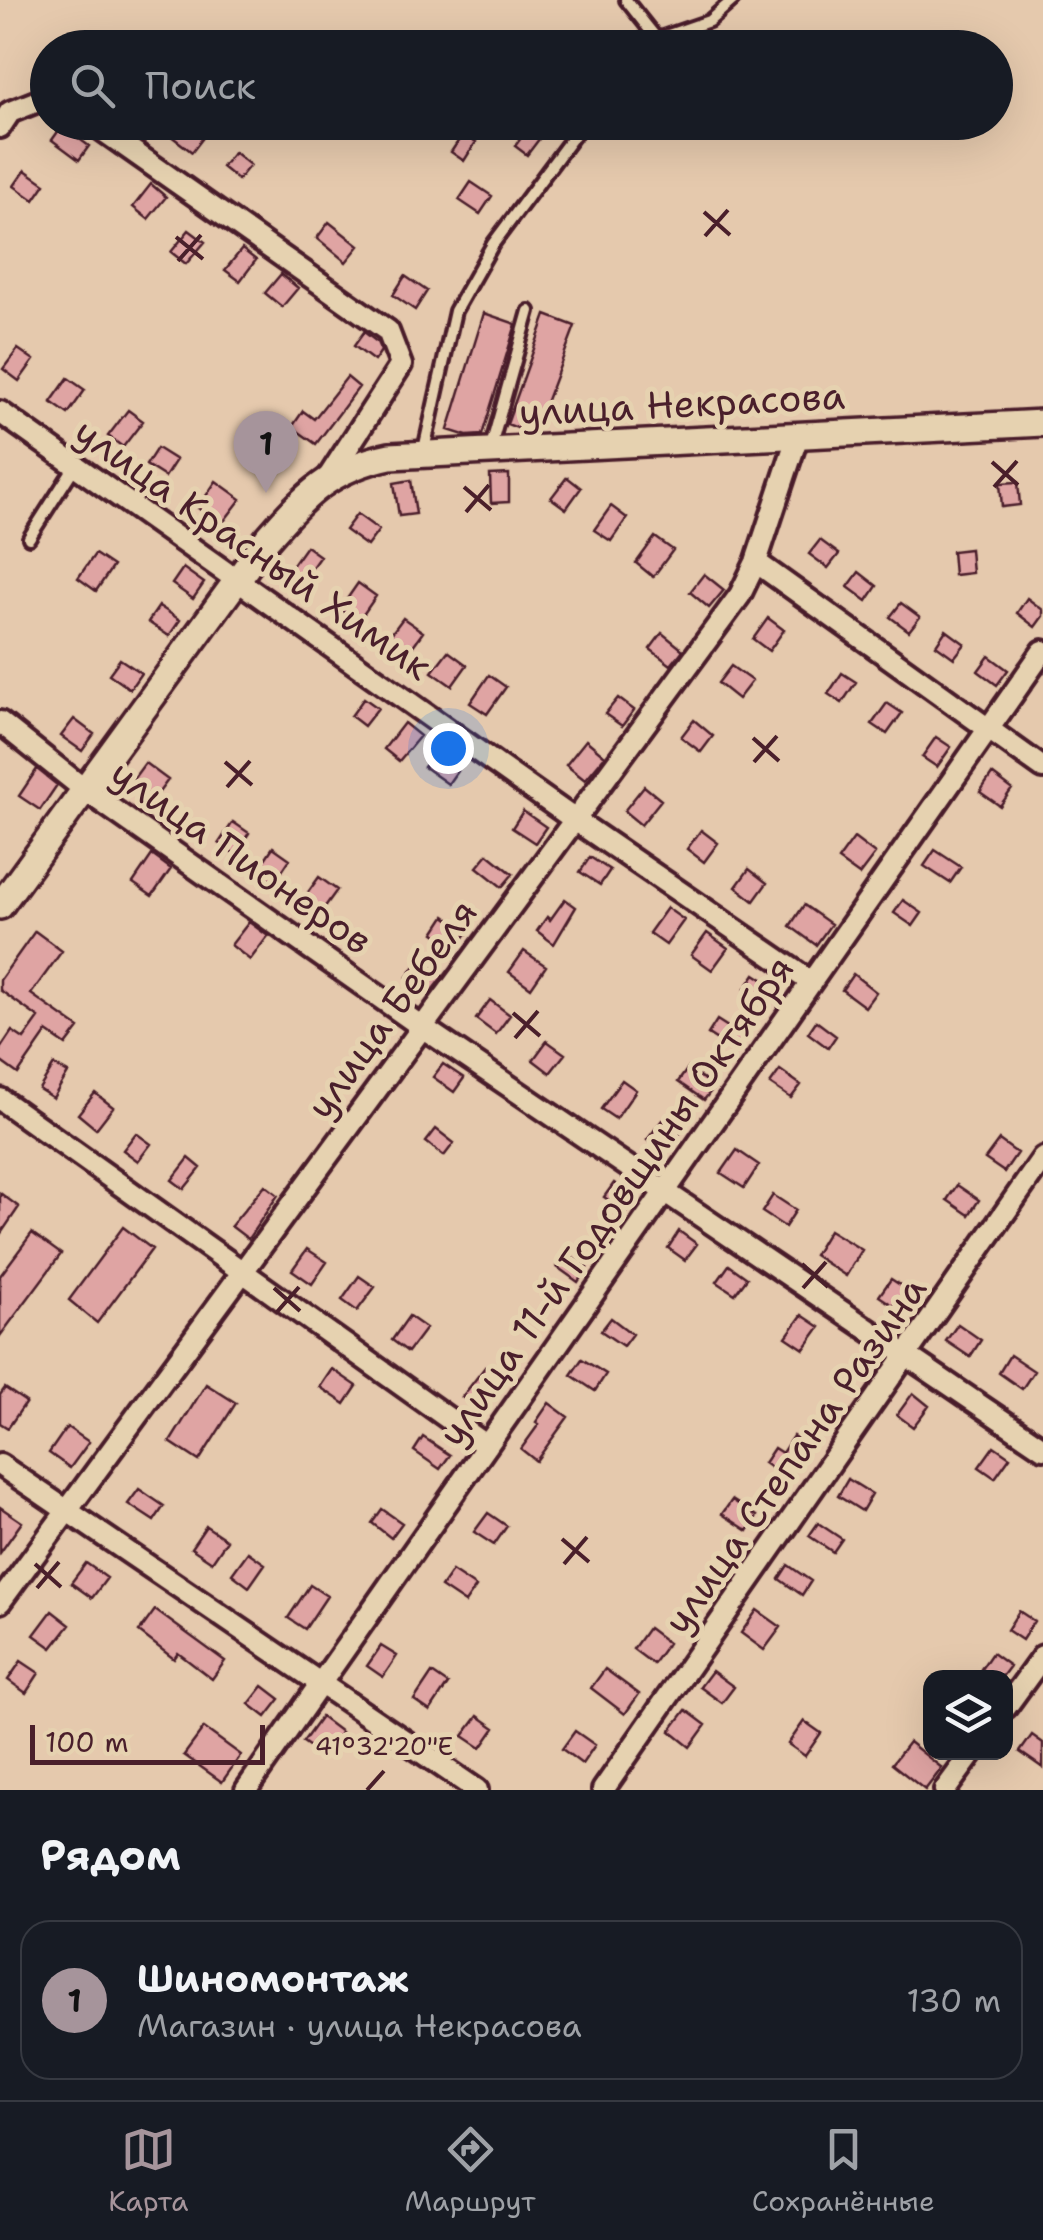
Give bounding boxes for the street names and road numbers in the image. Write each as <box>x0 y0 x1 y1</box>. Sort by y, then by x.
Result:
street label: улица Некрасова <box>518 369 847 438</box>
street label: улица Красный Химик <box>65 406 442 691</box>
street label: улица Пионеров <box>101 747 382 966</box>
street label: улица Бебеля <box>295 889 489 1129</box>
street label: улица 11-й Годовщины Октября <box>426 945 805 1456</box>
street label: улица Степана Разина <box>652 1265 938 1644</box>

